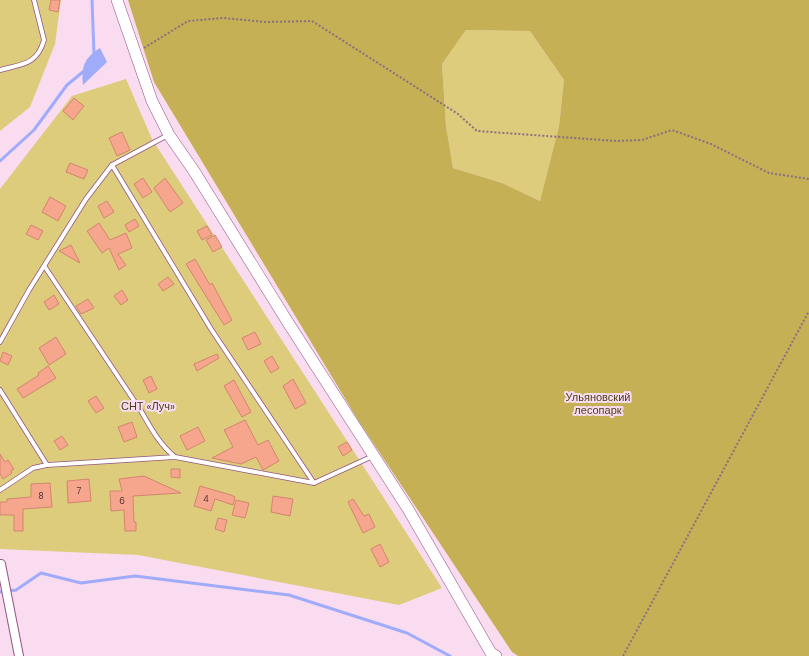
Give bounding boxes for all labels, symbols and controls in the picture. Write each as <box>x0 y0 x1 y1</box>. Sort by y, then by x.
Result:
park label: Ульяновский лесопарк <box>566 390 630 417</box>
park label: СНТ «Луч» <box>121 399 175 413</box>
house number: 7 <box>77 485 82 497</box>
house number: 8 <box>38 490 44 502</box>
house number: 4 <box>203 493 209 505</box>
house number: 6 <box>119 495 125 507</box>

